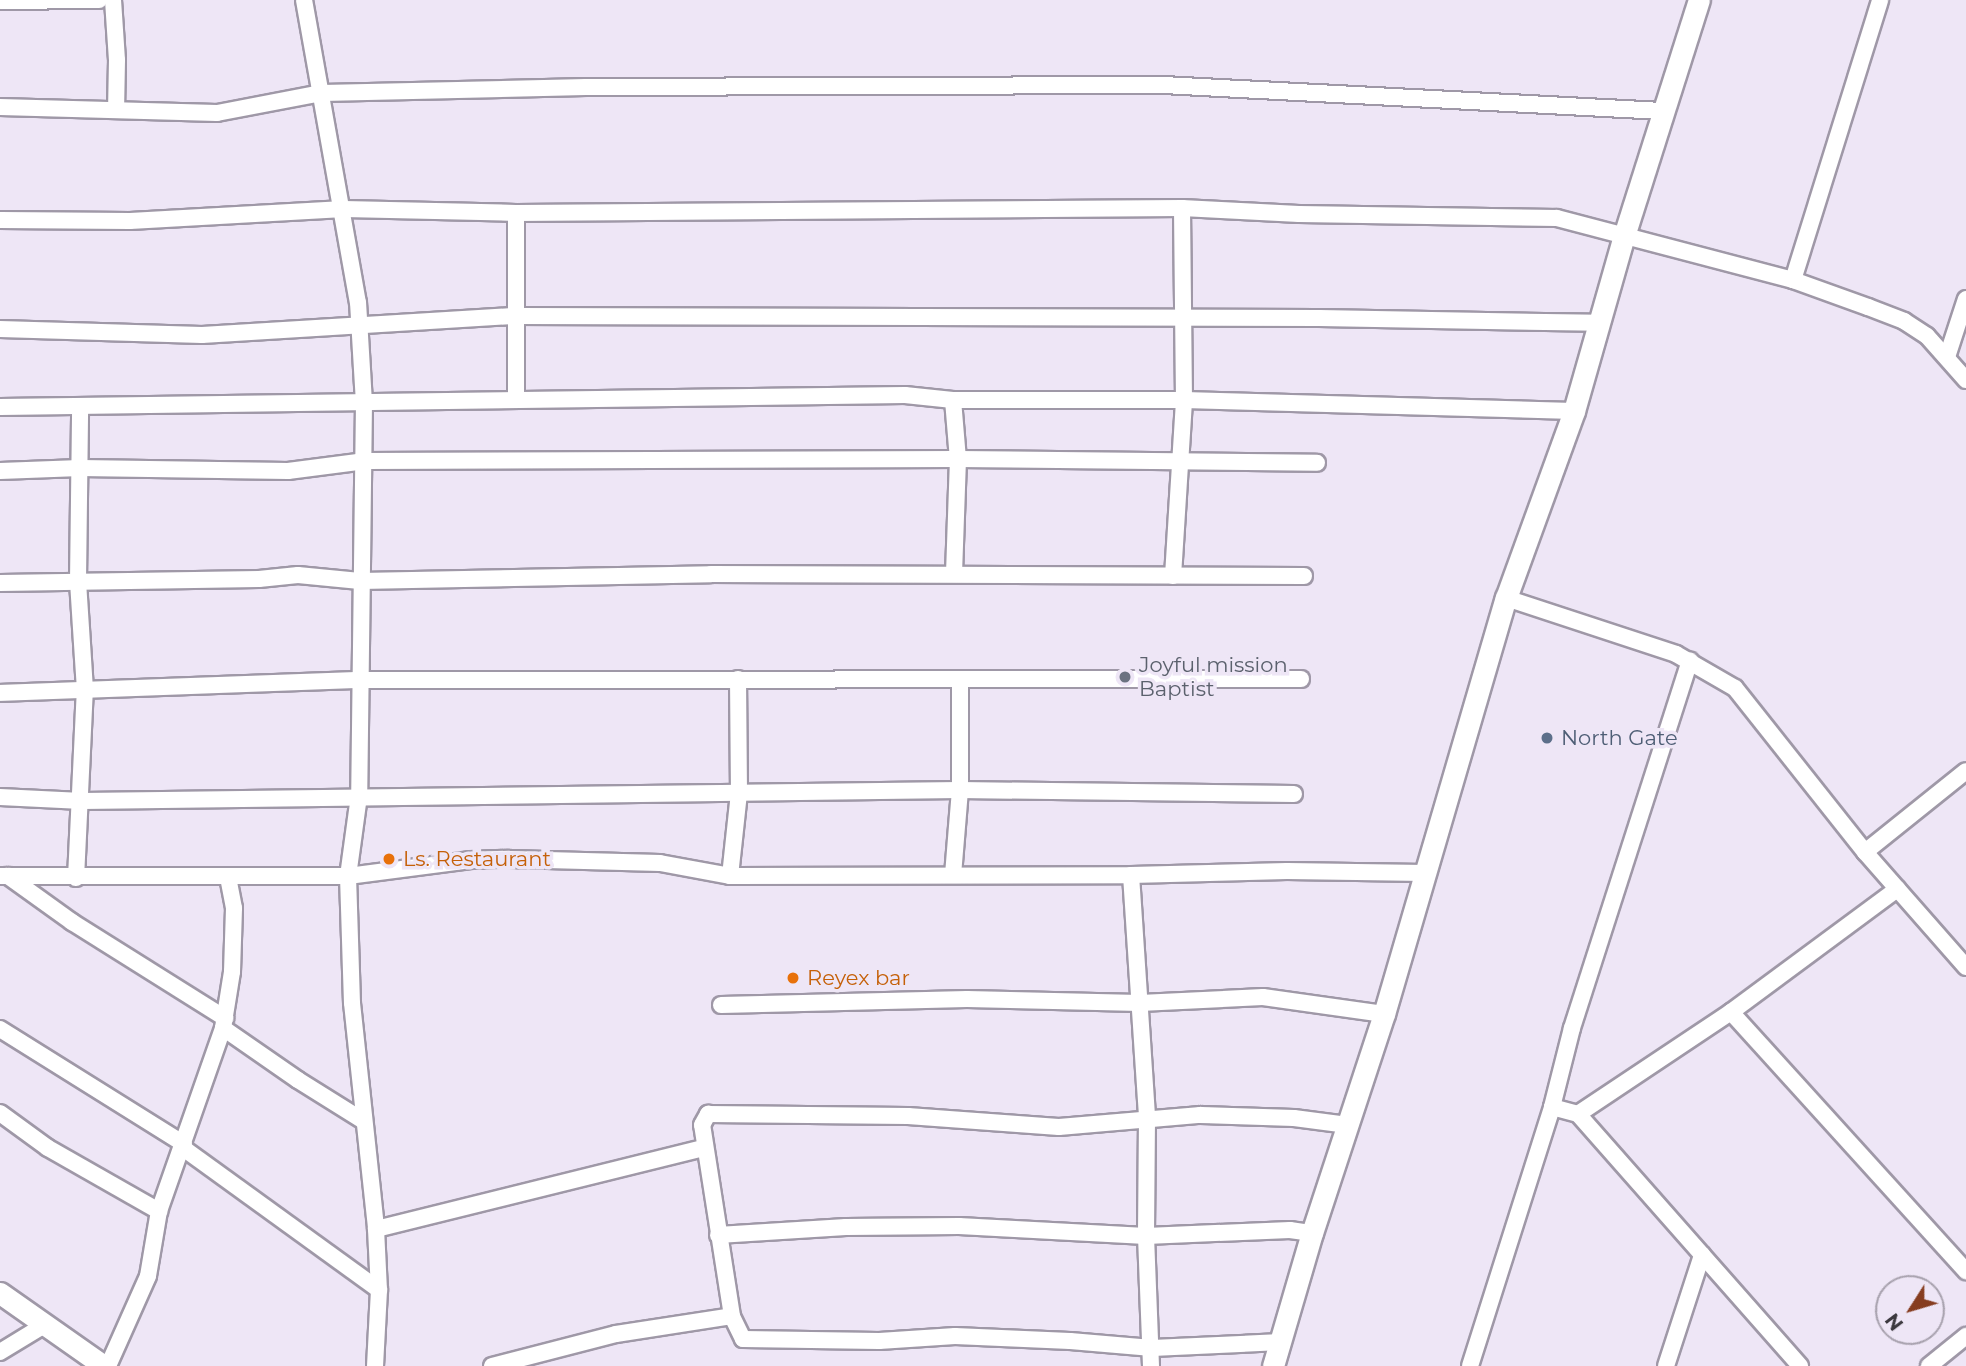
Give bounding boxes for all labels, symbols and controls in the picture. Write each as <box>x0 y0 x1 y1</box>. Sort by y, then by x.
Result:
place label: Joyful mission Baptist <box>1139 652 1288 702</box>
marker: Joyful mission Baptist <box>1117 669 1133 685</box>
place label: North Gate <box>1561 725 1678 751</box>
marker: North Gate <box>1539 730 1555 746</box>
place label: Ls. Restaurant <box>403 846 551 872</box>
marker: Ls. Restaurant <box>381 851 397 867</box>
place label: Reyex bar <box>807 965 910 991</box>
marker: Reyex bar <box>785 970 801 986</box>
north arrow <box>1875 1275 1945 1345</box>
text: N <box>1881 1309 1908 1335</box>

